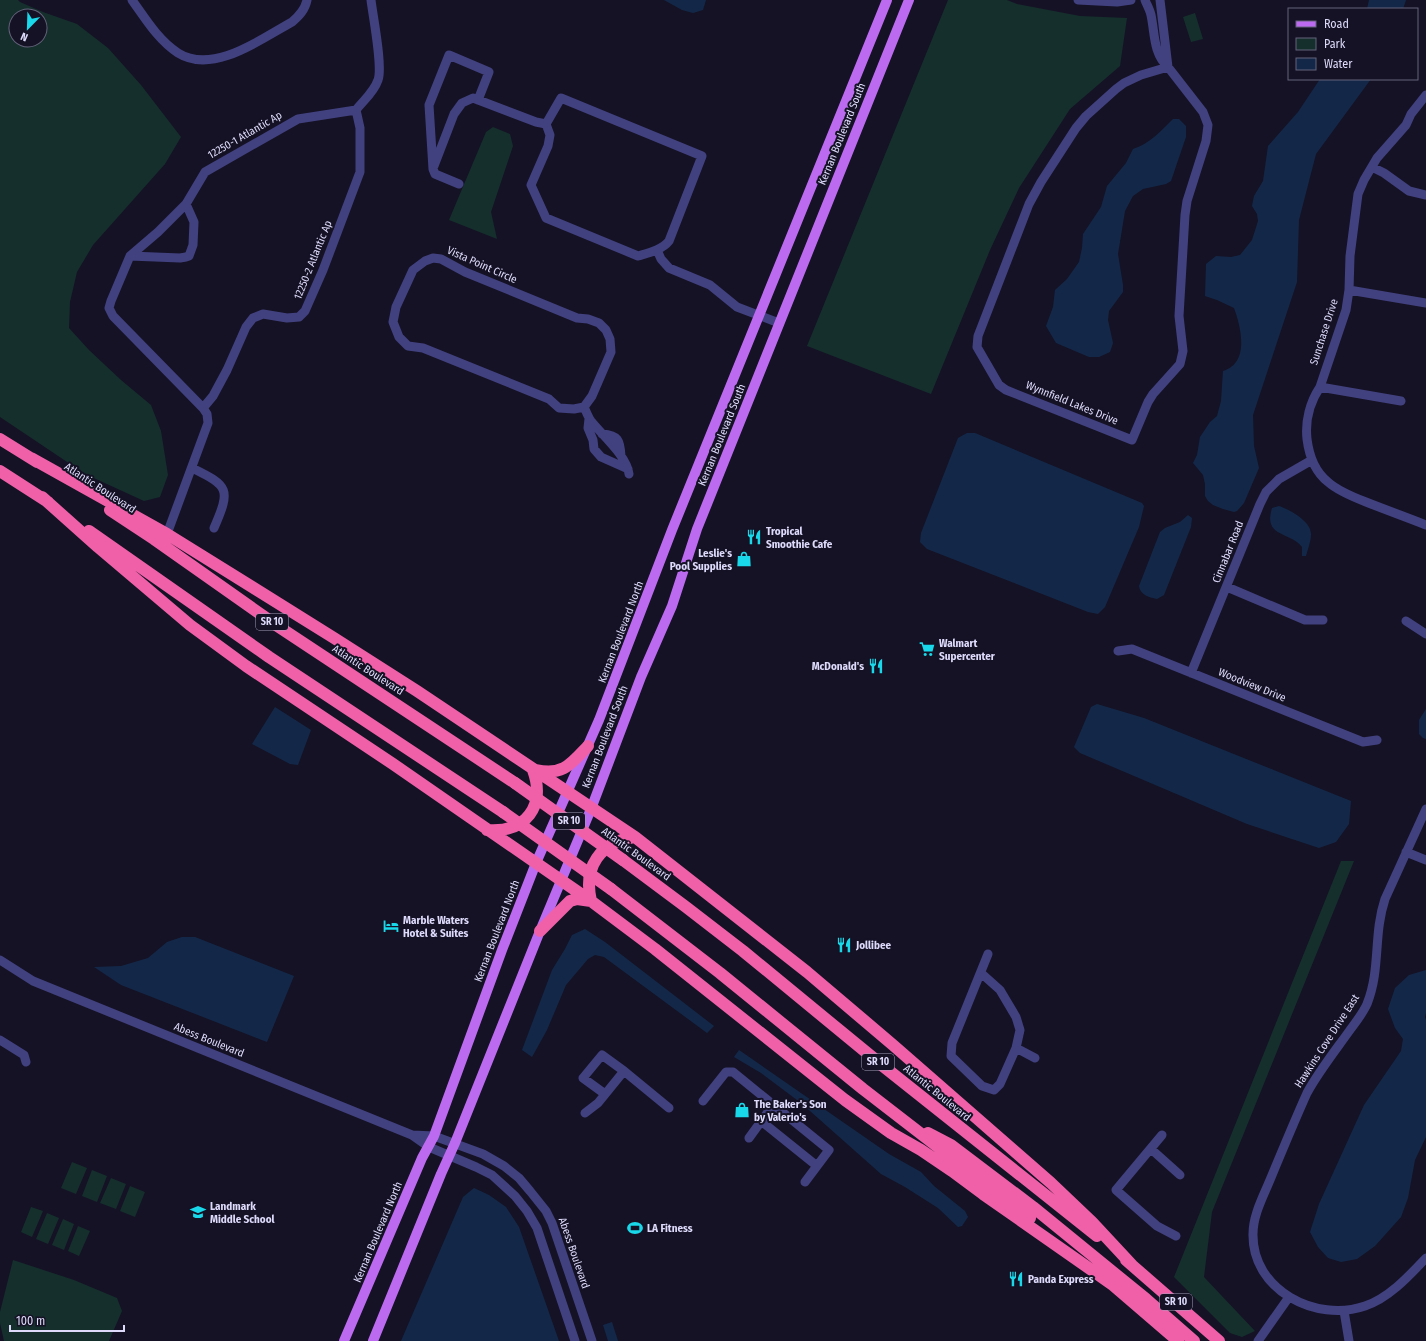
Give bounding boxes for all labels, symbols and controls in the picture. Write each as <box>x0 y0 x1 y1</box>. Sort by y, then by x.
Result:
north arrow <box>8 8 48 48</box>
legend <box>1288 8 1418 80</box>
text: Road <box>1324 17 1349 31</box>
text: N <box>19 29 30 44</box>
text: Park <box>1324 37 1346 51</box>
text: Water <box>1324 57 1353 71</box>
street label: Kernan Boulevard South <box>816 81 868 187</box>
street label: 12250-1 Atlantic Ap <box>206 108 285 162</box>
street label: 12250-2 Atlantic Ap <box>291 218 335 301</box>
street label: Vista Point Circle <box>445 244 519 286</box>
street label: Sunchase Drive <box>1307 297 1341 367</box>
street label: Wynnfield Lakes Drive <box>1024 379 1120 427</box>
street label: Kernan Boulevard South <box>696 382 748 488</box>
street label: Atlantic Boulevard <box>62 460 138 516</box>
street label: Cinnabar Road <box>1210 519 1246 585</box>
place label: Tropical Smoothie Cafe <box>766 525 833 551</box>
restaurant icon: Tropical Smoothie Cafe <box>745 528 763 546</box>
place label: Leslie's Pool Supplies <box>670 547 732 573</box>
shop icon: Leslie's Pool Supplies <box>735 550 753 568</box>
street label: Kernan Boulevard North <box>596 579 646 685</box>
road number: SR 10 <box>256 614 288 630</box>
place label: Walmart Supercenter <box>939 637 996 663</box>
supermarket icon: Walmart Supercenter <box>918 640 936 658</box>
street label: Atlantic Boulevard <box>330 642 406 698</box>
restaurant icon: McDonald's <box>867 657 885 675</box>
place label: McDonald's <box>812 660 864 673</box>
street label: Woodview Drive <box>1216 666 1288 704</box>
street label: Kernan Boulevard South <box>579 684 631 790</box>
road number: SR 10 <box>553 813 585 829</box>
street label: Atlantic Boulevard <box>599 825 673 883</box>
street label: Kernan Boulevard North <box>472 878 522 984</box>
place label: Marble Waters Hotel & Suites <box>403 914 469 940</box>
hotel icon: Marble Waters Hotel & Suites <box>382 917 400 935</box>
restaurant icon: Jollibee <box>835 936 853 954</box>
place label: Jollibee <box>855 939 891 952</box>
street label: Hawkins Cove Drive East <box>1292 992 1362 1090</box>
street label: Abess Boulevard <box>172 1020 246 1060</box>
road number: SR 10 <box>862 1054 894 1070</box>
street label: Atlantic Boulevard <box>901 1062 973 1124</box>
place label: The Baker's Son by Valerio's <box>754 1098 827 1124</box>
shop icon: The Baker's Son by Valerio's <box>733 1101 751 1119</box>
street label: Kernan Boulevard North <box>351 1180 405 1284</box>
place label: Landmark Middle School <box>210 1200 276 1226</box>
school or university icon: Landmark Middle School <box>189 1203 207 1221</box>
street label: Abess Boulevard <box>556 1216 592 1290</box>
sports icon: LA Fitness <box>626 1219 644 1237</box>
place label: LA Fitness <box>647 1222 693 1235</box>
restaurant icon: Panda Express <box>1007 1270 1025 1288</box>
place label: Panda Express <box>1028 1273 1094 1286</box>
road number: SR 10 <box>1160 1294 1192 1310</box>
scale bar <box>10 1307 124 1333</box>
text: 100 m <box>16 1314 45 1328</box>

